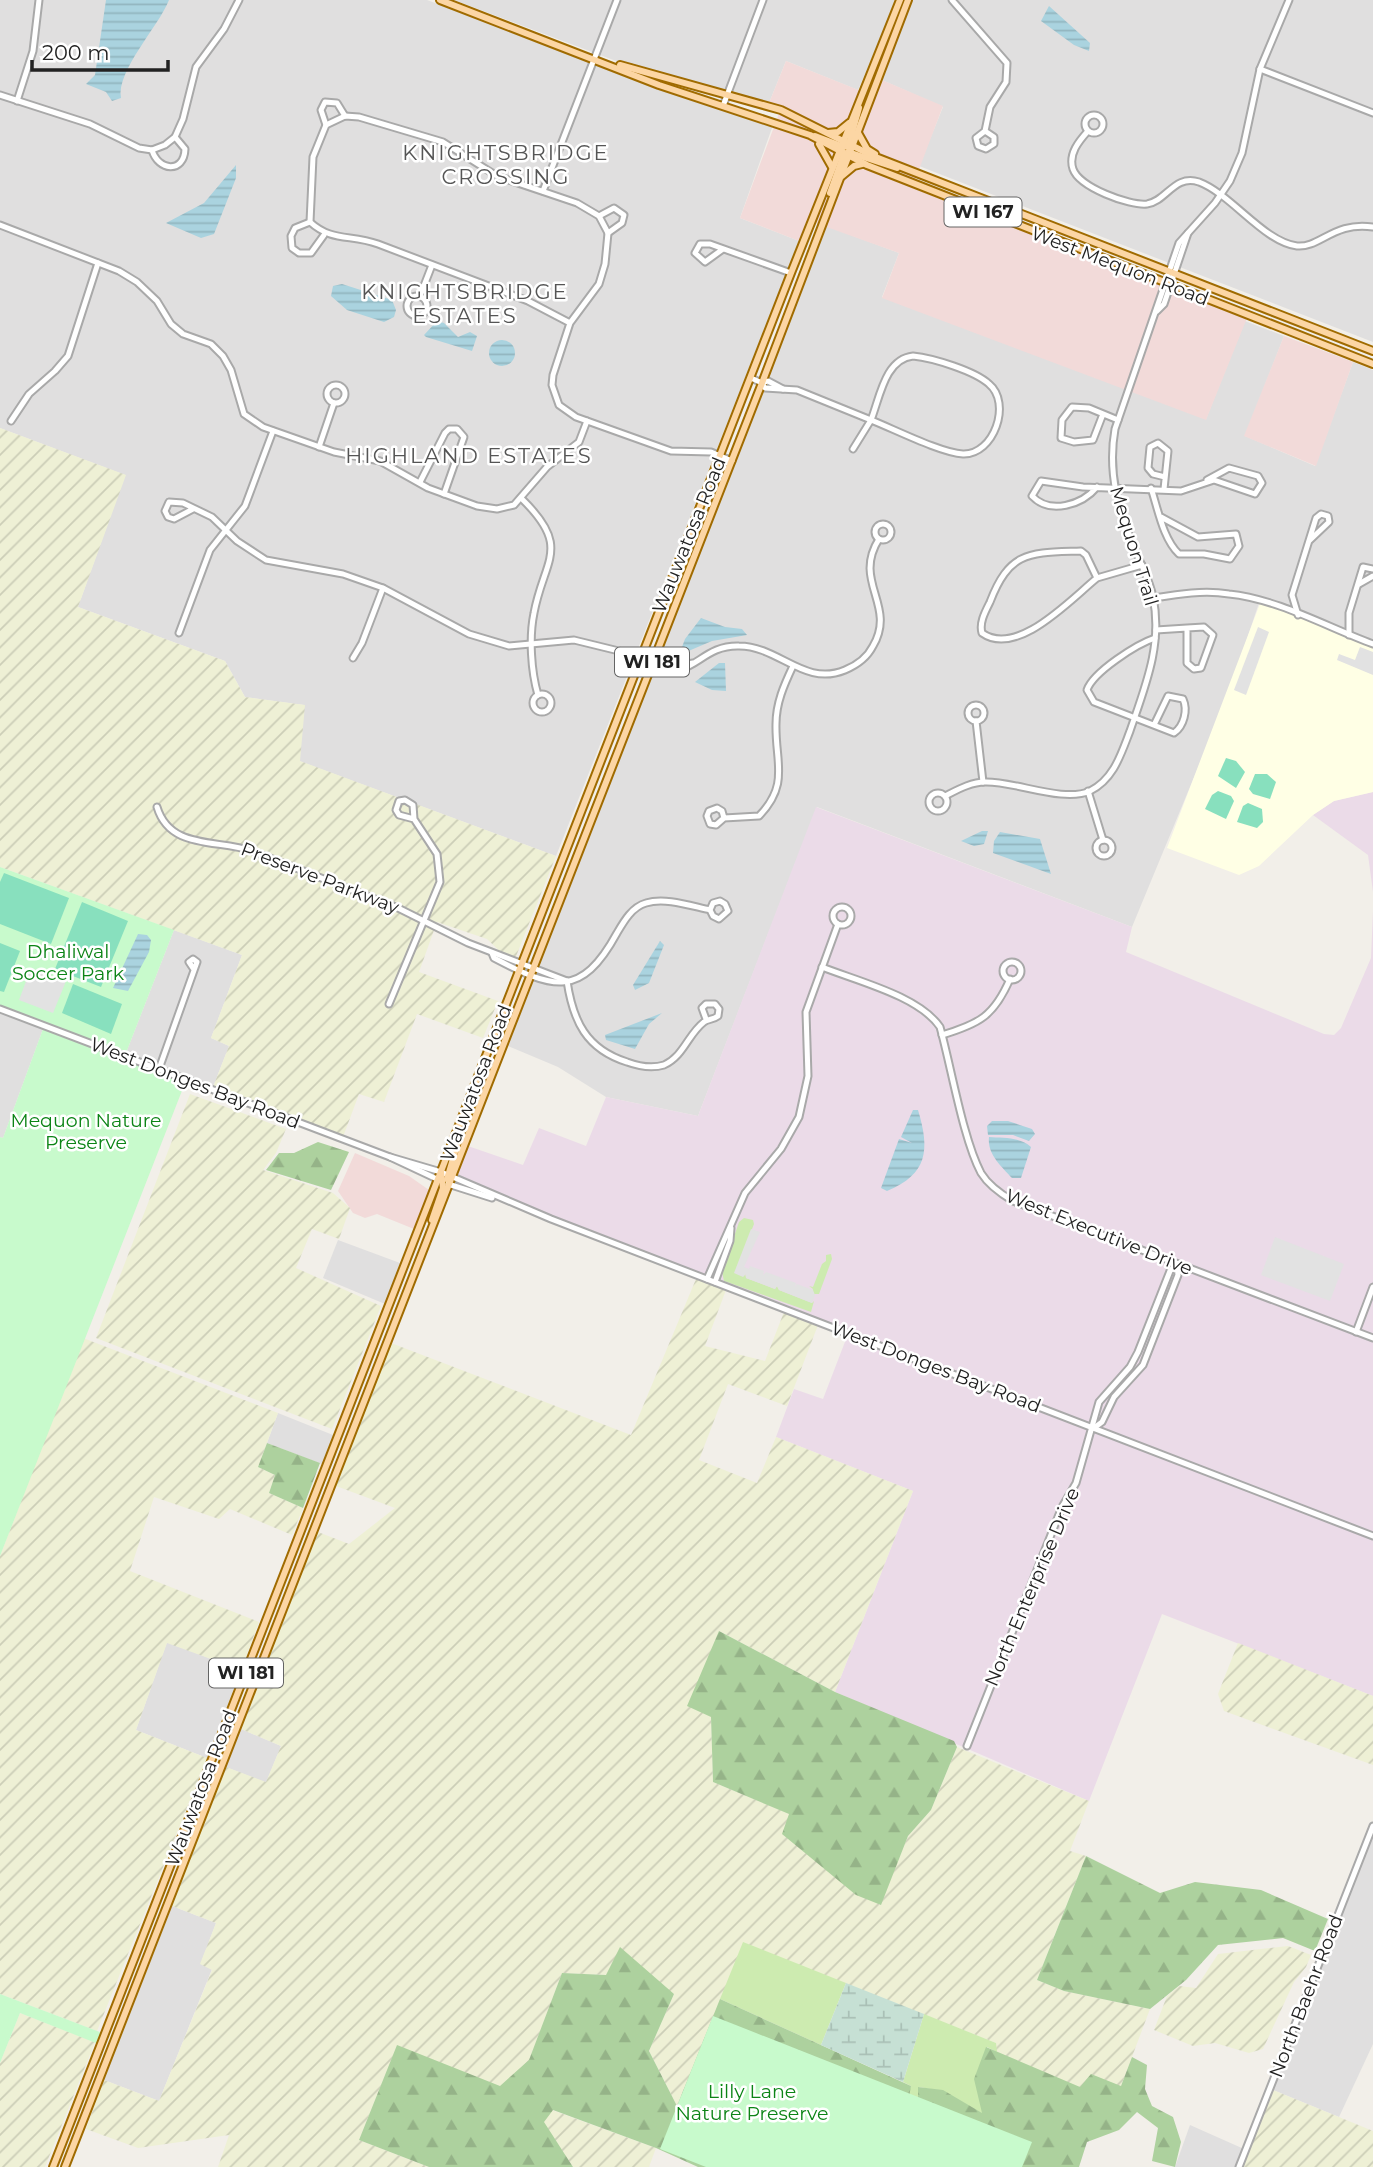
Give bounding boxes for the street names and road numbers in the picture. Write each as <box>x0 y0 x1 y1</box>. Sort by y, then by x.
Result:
road number: WI 167 <box>944 197 1021 226</box>
street label: West Mequon Road <box>1028 222 1212 310</box>
street label: Wauwatosa Road <box>647 454 731 616</box>
street label: Mequon Trail <box>1105 483 1163 609</box>
road number: WI 181 <box>615 648 689 676</box>
street label: Preserve Parkway <box>238 837 403 919</box>
street label: Wauwatosa Road <box>436 1001 516 1165</box>
street label: West Donges Bay Road <box>87 1032 303 1134</box>
street label: West Executive Drive <box>1002 1184 1196 1280</box>
street label: West Donges Bay Road <box>828 1316 1044 1418</box>
street label: North Enterprise Drive <box>980 1484 1084 1690</box>
road number: WI 181 <box>209 1658 283 1688</box>
street label: Wauwatosa Road <box>161 1706 241 1870</box>
street label: North Baehr Road <box>1264 1911 1348 2081</box>

